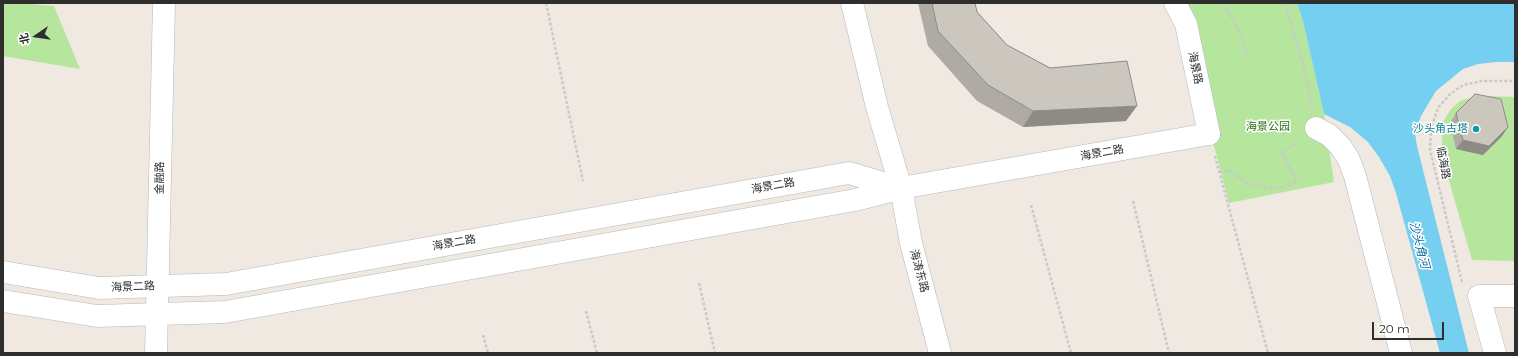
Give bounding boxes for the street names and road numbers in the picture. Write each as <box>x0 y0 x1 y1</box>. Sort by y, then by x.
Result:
street label: 海景路 <box>1185 50 1205 86</box>
street label: 海景二路 <box>1079 143 1125 163</box>
street label: 临海路 <box>1433 146 1453 180</box>
street label: 金融路 <box>153 161 167 195</box>
street label: 海景二路 <box>750 176 796 196</box>
street label: 海景二路 <box>431 233 477 253</box>
street label: 海涛东路 <box>907 248 931 294</box>
street label: 海景二路 <box>111 280 155 294</box>

